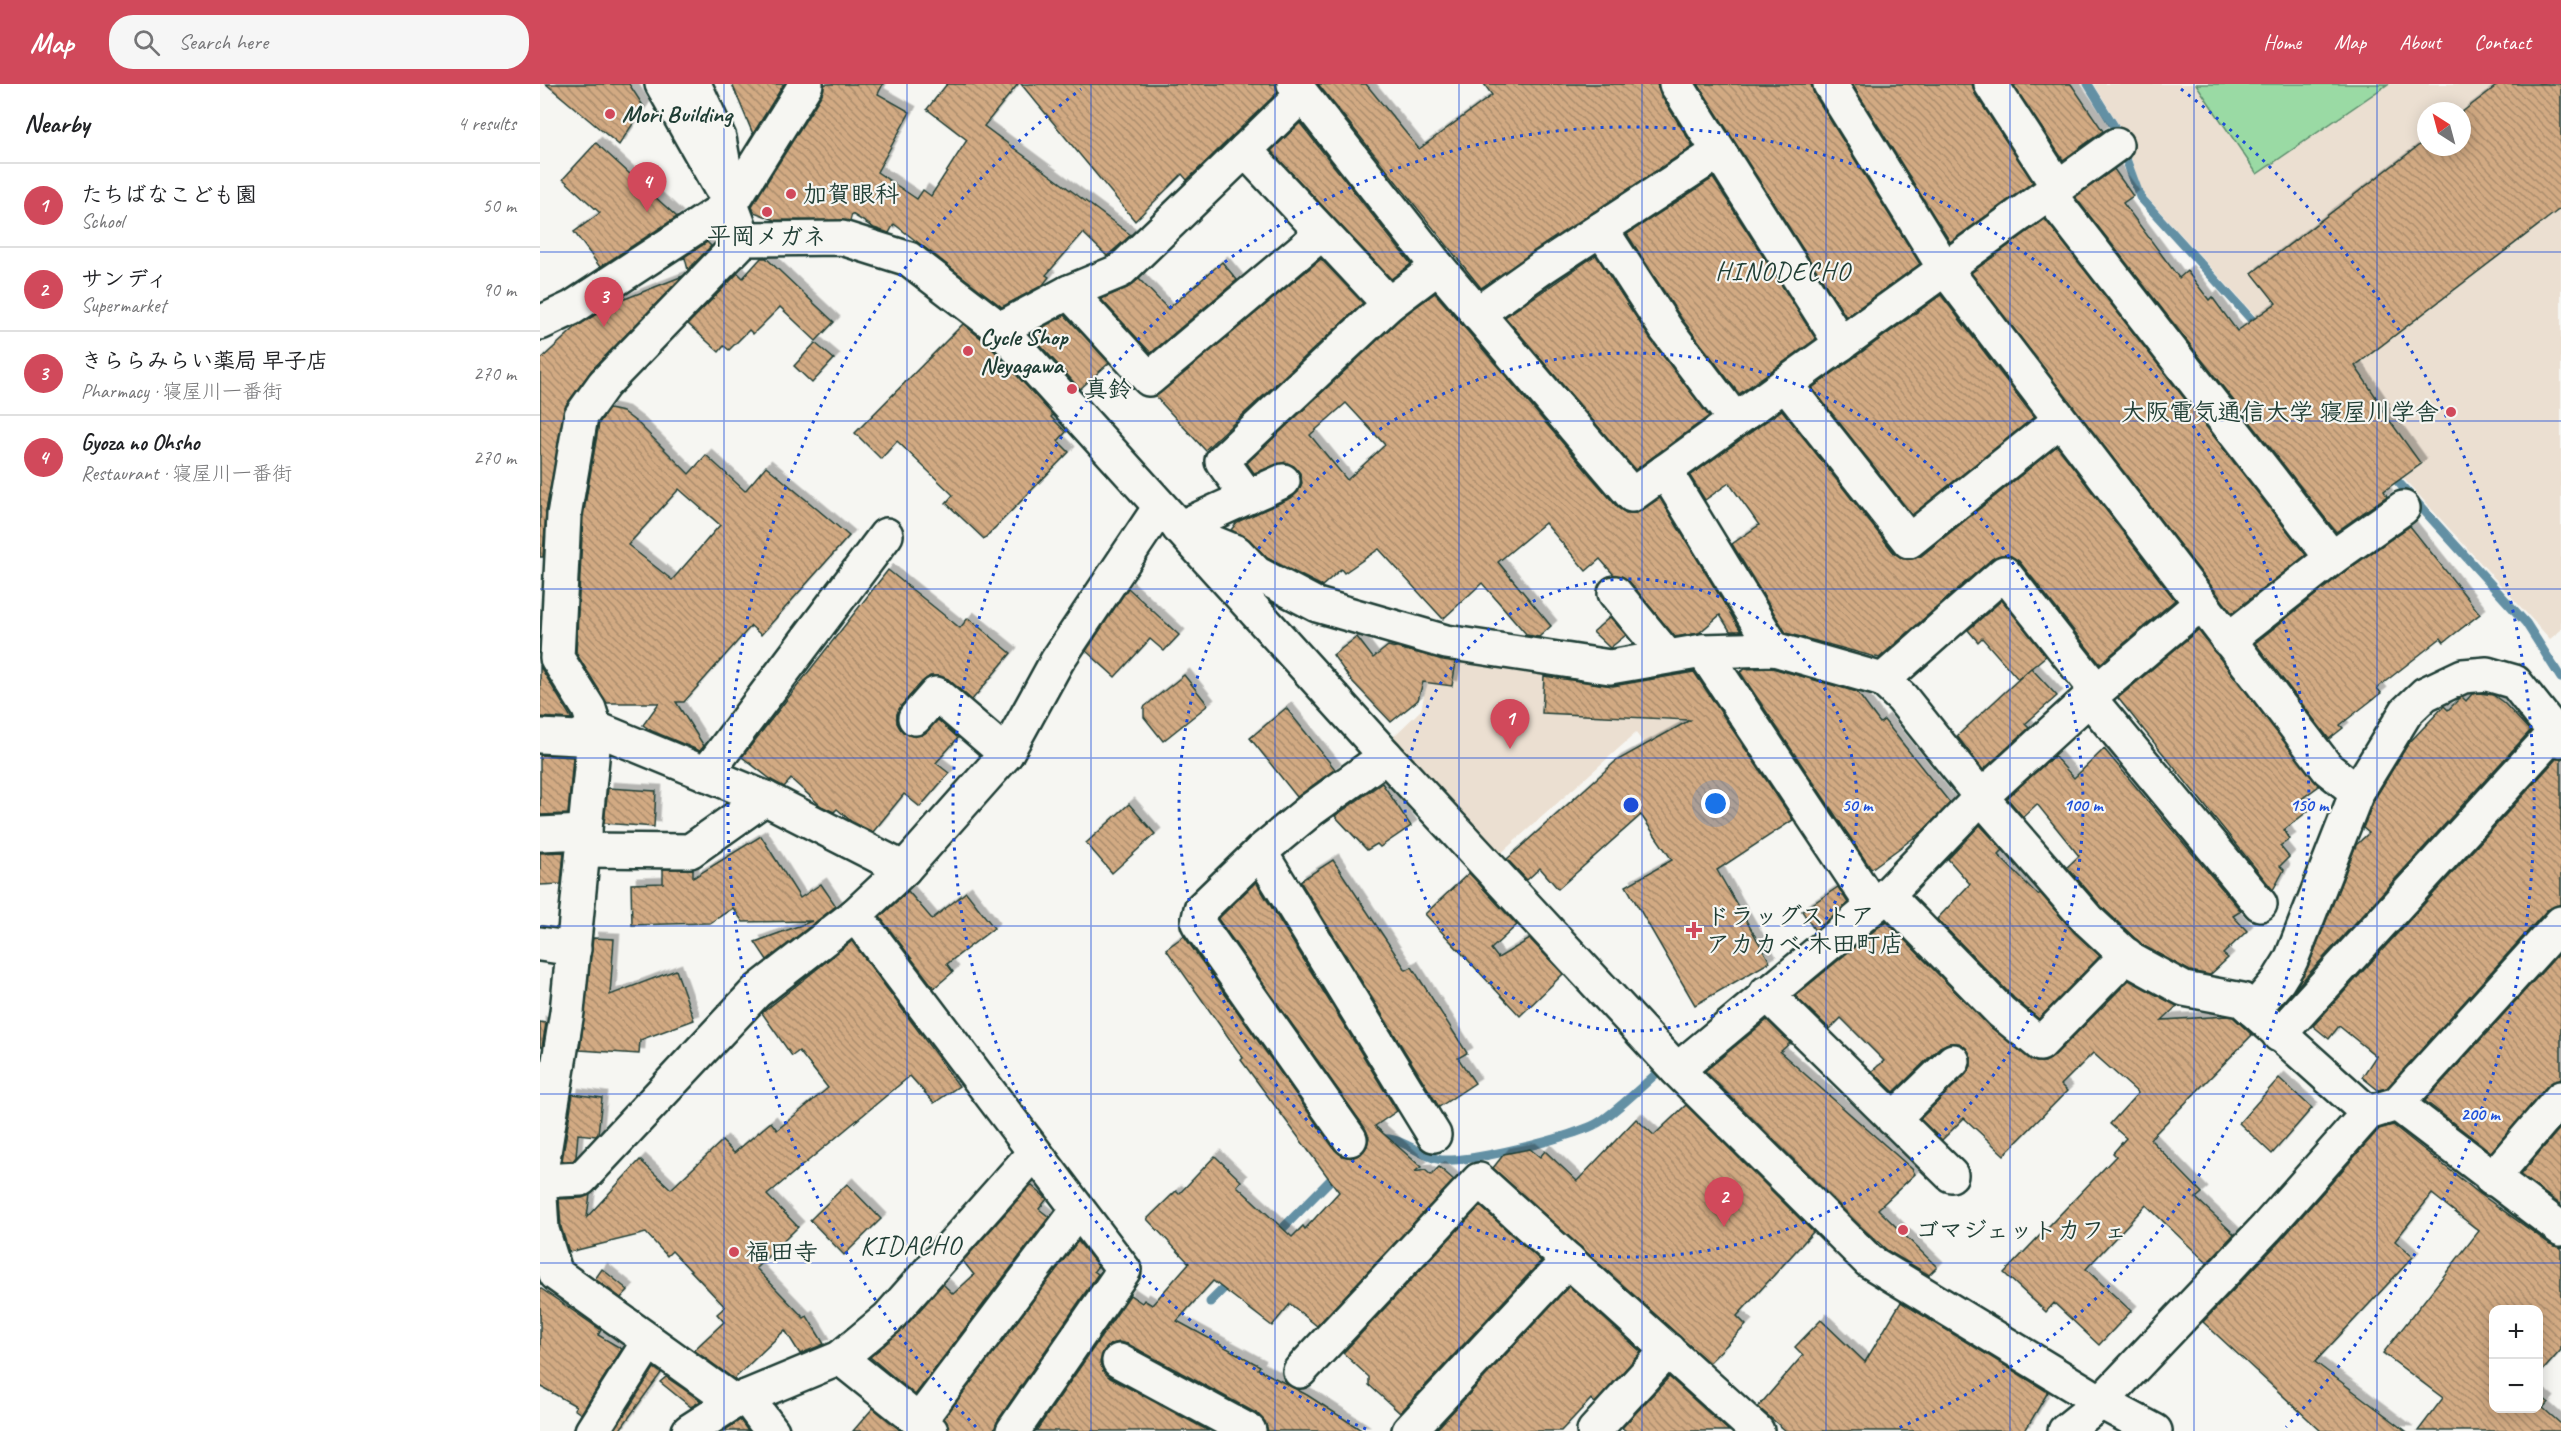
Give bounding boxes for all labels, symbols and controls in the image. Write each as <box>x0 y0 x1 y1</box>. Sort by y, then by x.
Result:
search box <box>109 15 529 69</box>
text: Map <box>30 25 73 60</box>
icon: search <box>130 26 163 59</box>
text: Search here <box>178 28 268 56</box>
text: Home <box>2263 29 2301 55</box>
text: Map <box>2334 29 2366 55</box>
text: About <box>2399 29 2441 55</box>
text: Contact <box>2474 29 2531 55</box>
place label: Mori Building <box>622 99 734 129</box>
north arrow <box>2417 102 2471 156</box>
text: Nearby <box>24 107 89 140</box>
marker: Mori Building <box>603 107 617 121</box>
text: 4 results <box>457 111 516 136</box>
pin: 4 <box>628 162 666 212</box>
place label: 加賀眼科 <box>803 179 899 209</box>
text: たちばなこども園 <box>81 181 257 209</box>
marker: 加賀眼科 <box>784 187 798 201</box>
text: 1 <box>39 193 48 218</box>
text: 50 m <box>482 193 516 218</box>
marker: 平岡メガネ <box>760 205 774 219</box>
text: School <box>81 209 124 234</box>
place label: 平岡メガネ <box>707 221 827 251</box>
district label: HINODECHO <box>1715 255 1852 288</box>
text: サンディ <box>81 265 168 293</box>
text: 2 <box>39 277 48 302</box>
text: 90 m <box>482 277 516 302</box>
pin: 3 <box>584 278 624 327</box>
text: Supermarket <box>81 293 166 318</box>
place label: Cycle Shop Neyagawa <box>980 322 1069 380</box>
marker: Cycle Shop Neyagawa <box>961 344 975 358</box>
text: きららみらい薬局 早子店 <box>81 347 328 375</box>
text: 3 <box>39 361 48 386</box>
text: 270 m <box>473 361 516 386</box>
place label: 真鈴 <box>1084 374 1132 404</box>
text: Pharmacy · 寝屋川一番街 <box>81 379 282 404</box>
marker: 真鈴 <box>1065 382 1079 396</box>
place label: 大阪電気通信大学 寝屋川学舎 <box>2121 397 2439 427</box>
marker: 大阪電気通信大学 寝屋川学舎 <box>2444 405 2458 419</box>
text: Gyoza no Ohsho <box>81 429 200 457</box>
text: 4 <box>39 445 48 470</box>
text: 270 m <box>473 445 516 470</box>
text: Restaurant · 寝屋川一番街 <box>81 461 292 486</box>
pin: 1 <box>1490 700 1530 749</box>
your location <box>1701 789 1730 818</box>
text: 50 m <box>1842 794 1874 816</box>
text: 100 m <box>2064 794 2104 816</box>
text: 150 m <box>2290 794 2330 816</box>
centre of rings <box>1621 795 1641 815</box>
place label: ドラッグストア アカカベ 木田町店 <box>1706 901 1904 959</box>
marker: ドラッグストア アカカベ 木田町店 <box>1687 923 1701 937</box>
text: 200 m <box>2461 1103 2501 1125</box>
pin: 2 <box>1704 1178 1744 1227</box>
place label: ゴマジェットカフェ <box>1915 1215 2127 1245</box>
marker: ゴマジェットカフェ <box>1896 1223 1910 1237</box>
district label: KIDACHO <box>860 1229 963 1262</box>
place label: 福田寺 <box>746 1237 818 1267</box>
marker: 福田寺 <box>727 1245 741 1259</box>
map controls <box>2489 1305 2543 1413</box>
button: + <box>2489 1305 2543 1359</box>
button: − <box>2489 1359 2543 1413</box>

